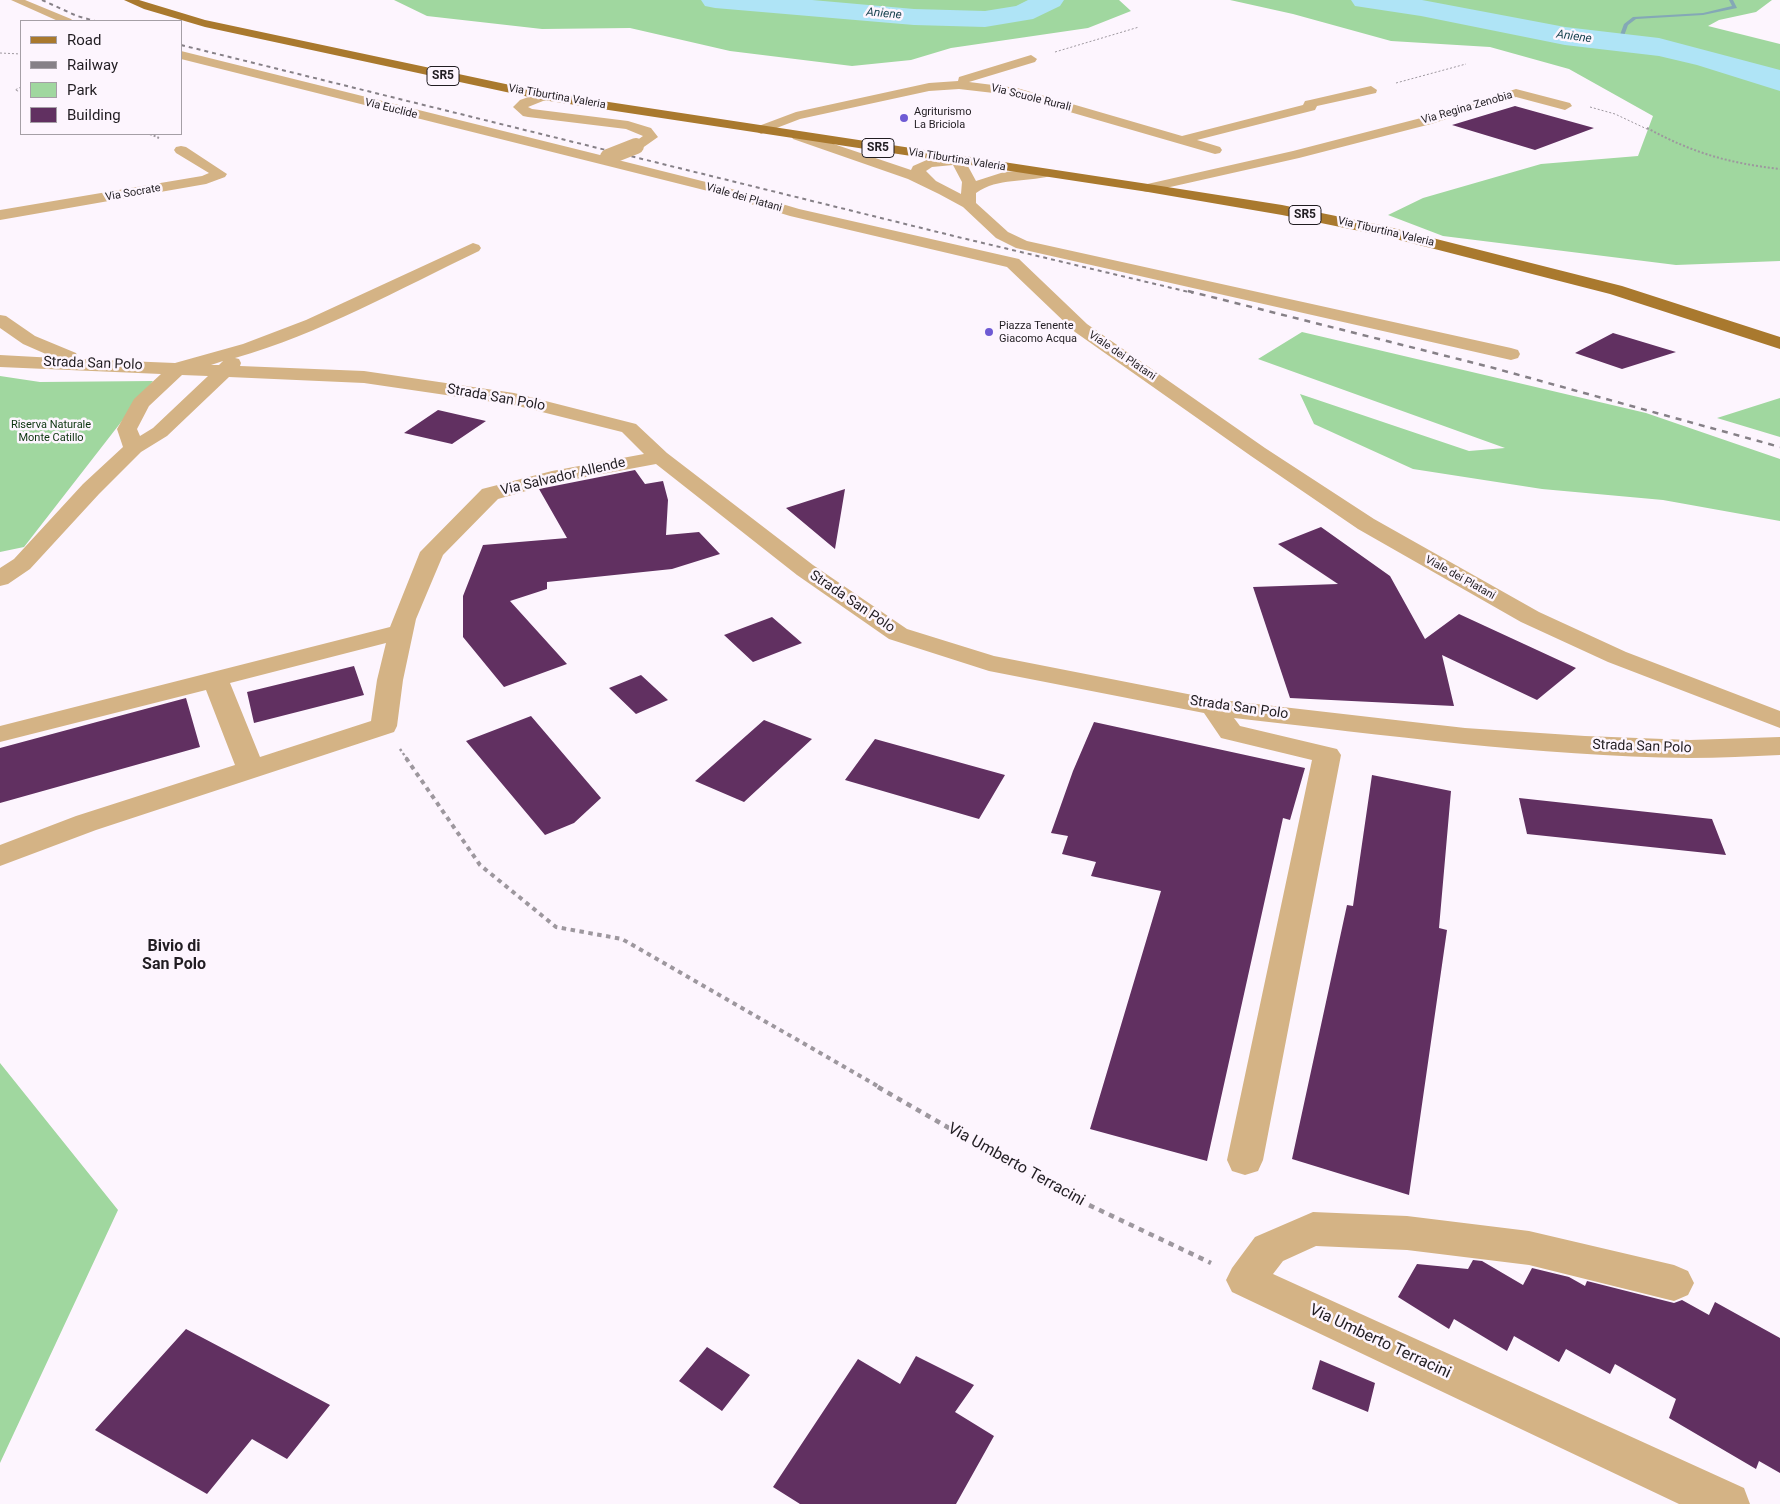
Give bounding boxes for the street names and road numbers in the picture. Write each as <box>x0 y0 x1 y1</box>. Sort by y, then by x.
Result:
road number: SR5 <box>427 66 459 85</box>
street label: Via Tiburtina Valeria <box>507 82 607 112</box>
street label: Via Scuole Rurali <box>990 82 1072 114</box>
street label: Via Regina Zenobia <box>1420 89 1514 127</box>
street label: Via Euclide <box>363 96 419 122</box>
road number: SR5 <box>862 138 894 158</box>
street label: Via Tiburtina Valeria <box>907 146 1007 174</box>
street label: Viale dei Platani <box>705 181 783 215</box>
street label: Via Socrate <box>104 182 162 204</box>
road number: SR5 <box>1289 206 1321 224</box>
street label: Via Tiburtina Valeria <box>1336 214 1436 250</box>
street label: Viale dei Platani <box>1086 329 1158 383</box>
street label: Strada San Polo <box>43 354 143 374</box>
street label: Strada San Polo <box>446 381 546 415</box>
street label: Via Salvador Allende <box>499 454 627 500</box>
street label: Viale dei Platani <box>1423 553 1497 603</box>
street label: Strada San Polo <box>806 567 898 637</box>
street label: Strada San Polo <box>1189 693 1289 723</box>
street label: Strada San Polo <box>1592 737 1692 757</box>
street label: Via Umberto Terracini <box>944 1119 1088 1211</box>
street label: Via Umberto Terracini <box>1306 1301 1454 1383</box>

